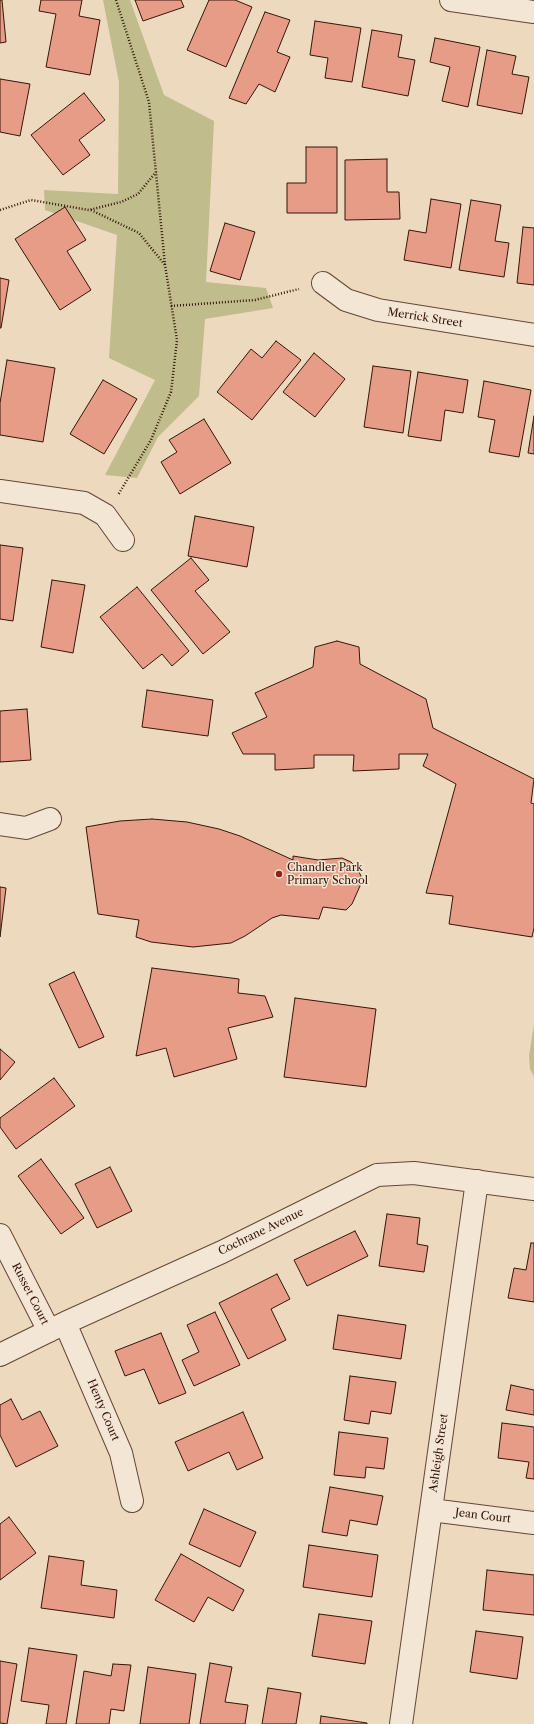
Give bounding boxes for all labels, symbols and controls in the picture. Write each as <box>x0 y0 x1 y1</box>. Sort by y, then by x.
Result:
street label: Merrick Street <box>387 306 463 330</box>
place label: Chandler Park Primary School <box>287 861 368 887</box>
marker: Chandler Park Primary School <box>274 869 284 879</box>
street label: Cochrane Avenue <box>216 1206 306 1258</box>
street label: Russet Court <box>9 1261 51 1327</box>
street label: Henty Court <box>84 1377 122 1443</box>
street label: Ashleigh Street <box>427 1413 451 1493</box>
street label: Jean Court <box>454 1506 512 1526</box>

